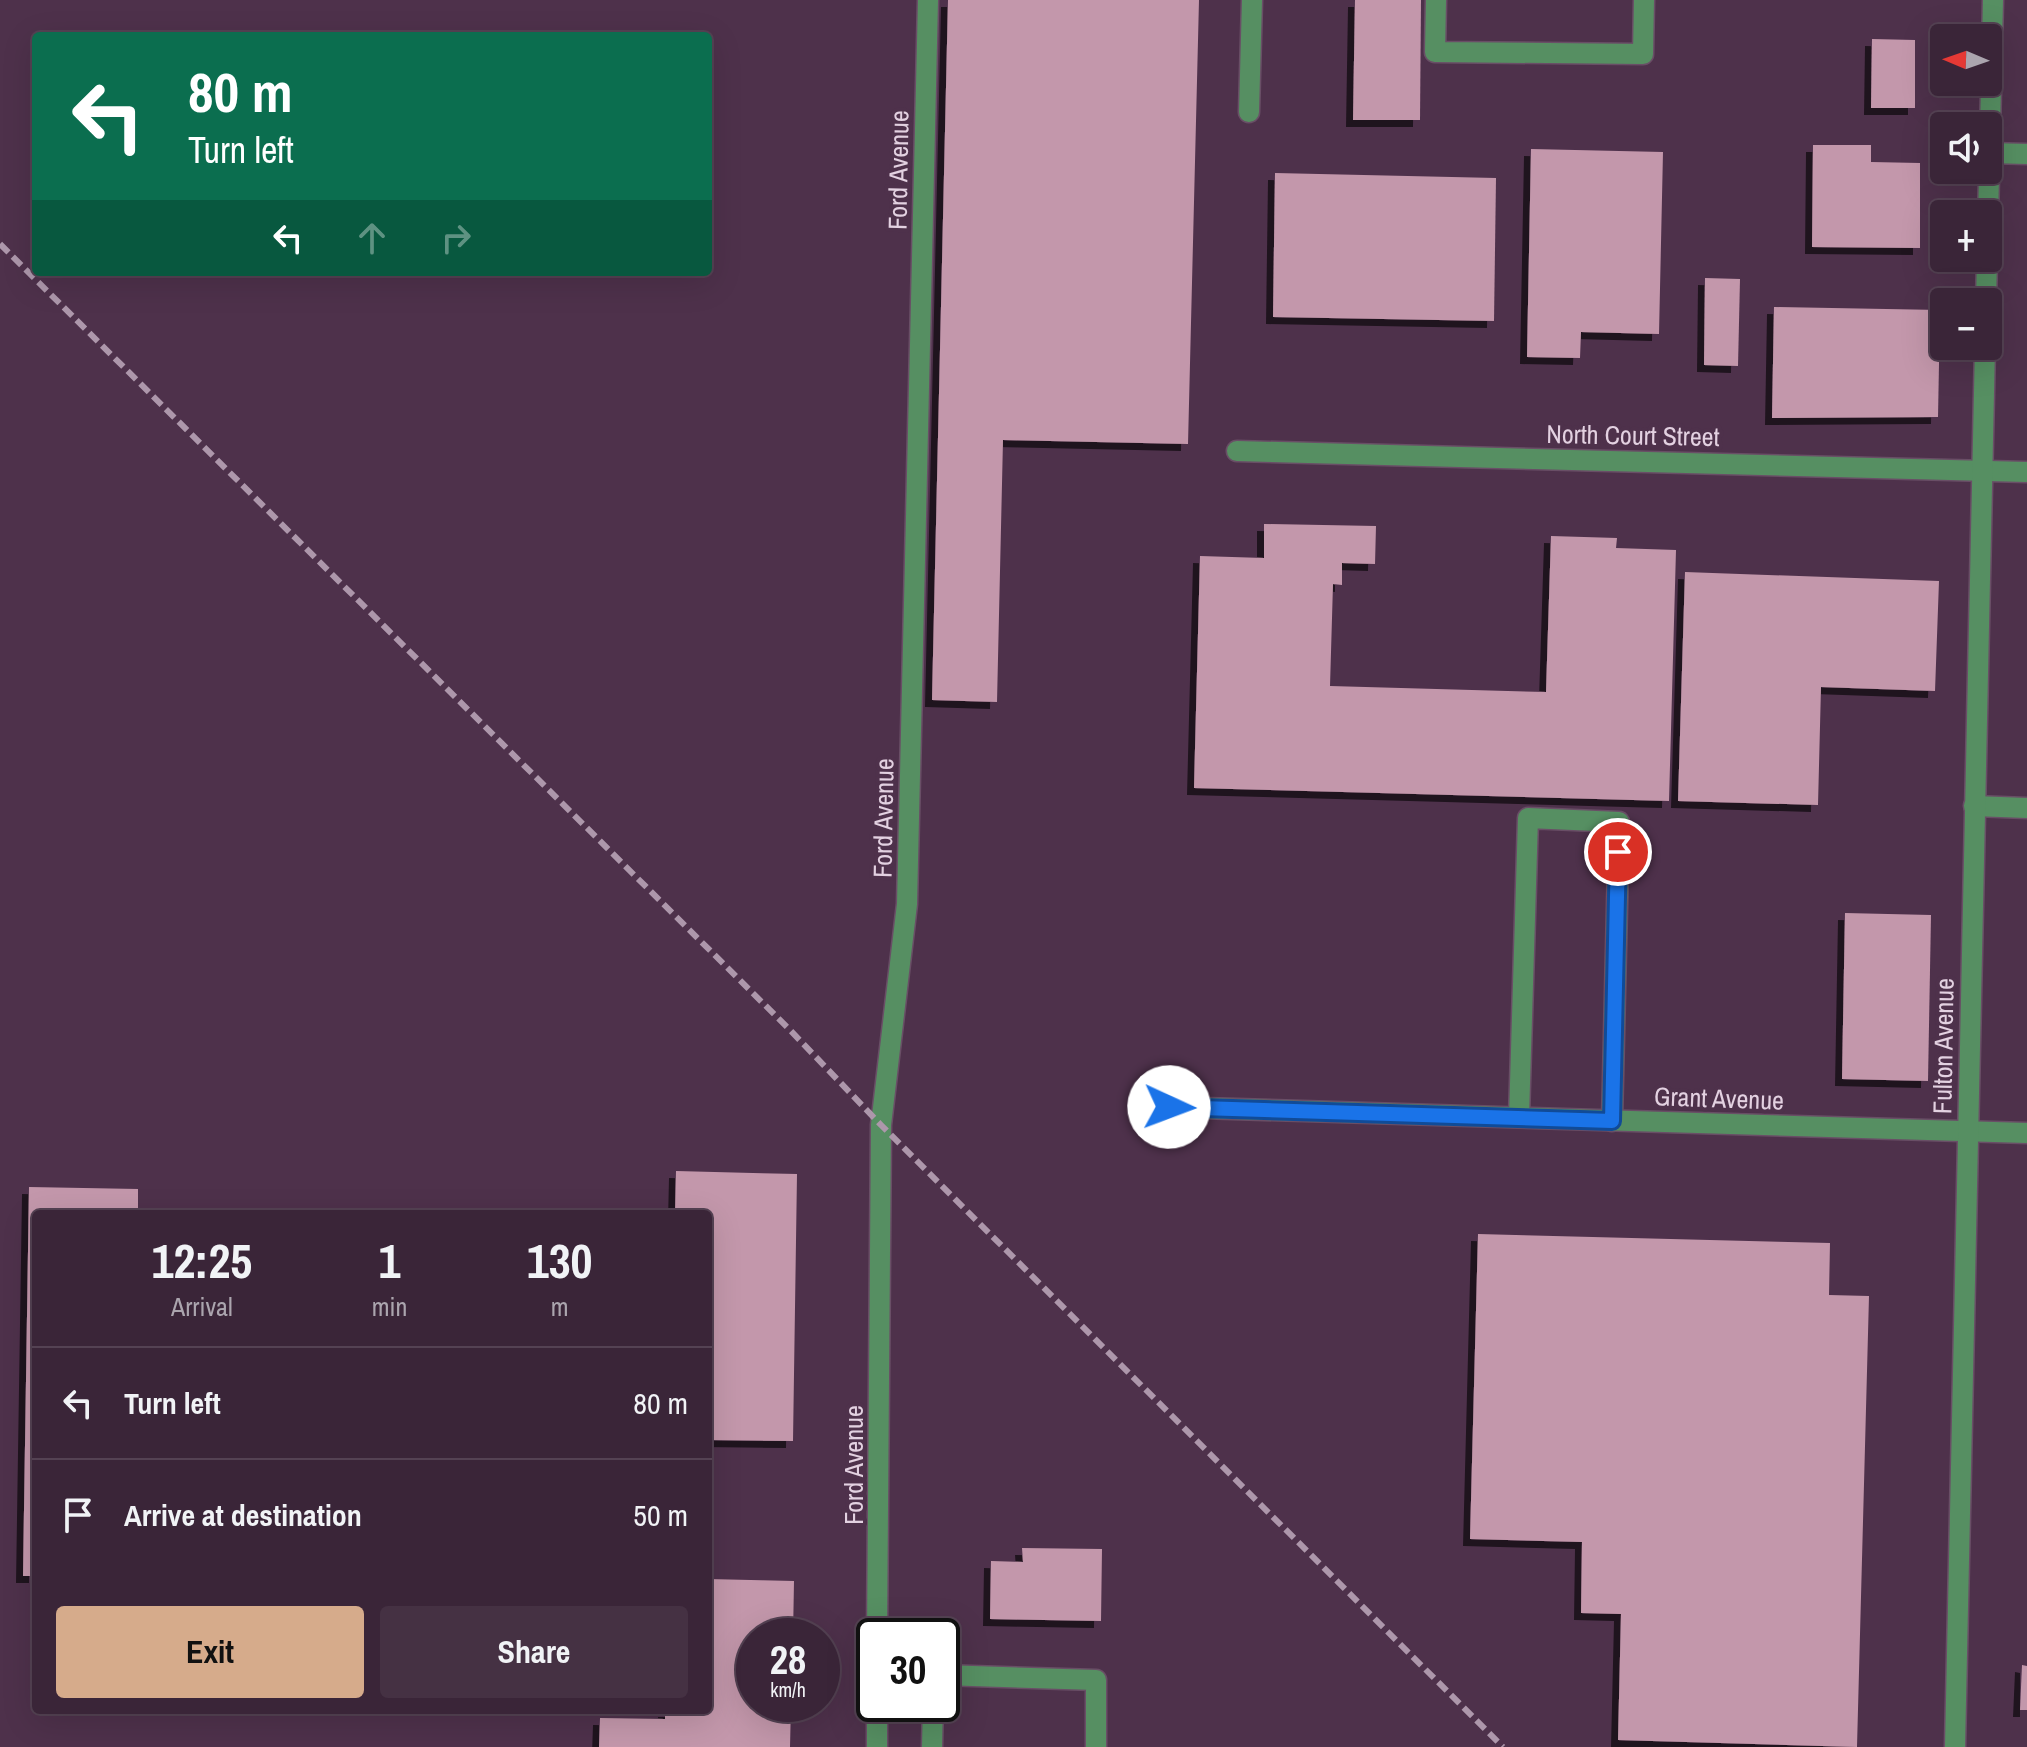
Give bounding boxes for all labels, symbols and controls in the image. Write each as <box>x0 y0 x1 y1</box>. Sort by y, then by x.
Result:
north arrow <box>1930 24 2002 96</box>
map controls <box>1930 24 2002 360</box>
text: 80 m <box>188 54 293 129</box>
icon: left <box>56 64 160 168</box>
street label: Ford Avenue <box>879 110 917 230</box>
button: sound <box>1930 112 2002 184</box>
text: Turn left <box>188 126 294 174</box>
button: + <box>1930 200 2002 272</box>
icon: left <box>266 216 310 260</box>
icon: ahead <box>350 216 394 260</box>
icon: right <box>434 216 478 260</box>
button: − <box>1930 288 2002 360</box>
street label: North Court Street <box>1546 416 1720 454</box>
street label: Ford Avenue <box>864 758 902 878</box>
pin <box>1584 818 1652 886</box>
icon: arrive <box>1596 830 1640 874</box>
street label: Fulton Avenue <box>1924 978 1962 1114</box>
position arrow <box>1127 1065 1211 1149</box>
street label: Grant Avenue <box>1653 1078 1785 1118</box>
text: 12:25 <box>152 1228 252 1293</box>
text: 1 <box>379 1228 400 1293</box>
text: 130 <box>527 1228 592 1293</box>
text: Arrival <box>171 1289 233 1324</box>
text: min <box>372 1289 407 1324</box>
text: m <box>551 1289 569 1324</box>
icon: left <box>56 1381 100 1425</box>
text: Turn left <box>124 1383 221 1423</box>
text: 80 m <box>633 1383 688 1423</box>
street label: Ford Avenue <box>836 1405 871 1525</box>
icon: arrive <box>56 1493 100 1537</box>
text: Arrive at destination <box>124 1495 362 1535</box>
text: 50 m <box>633 1495 688 1535</box>
button: Exit <box>56 1606 364 1698</box>
button: Share <box>380 1606 688 1698</box>
speed limit sign: 30 <box>856 1618 960 1722</box>
text: 28 <box>770 1633 806 1686</box>
text: km/h <box>770 1676 806 1703</box>

